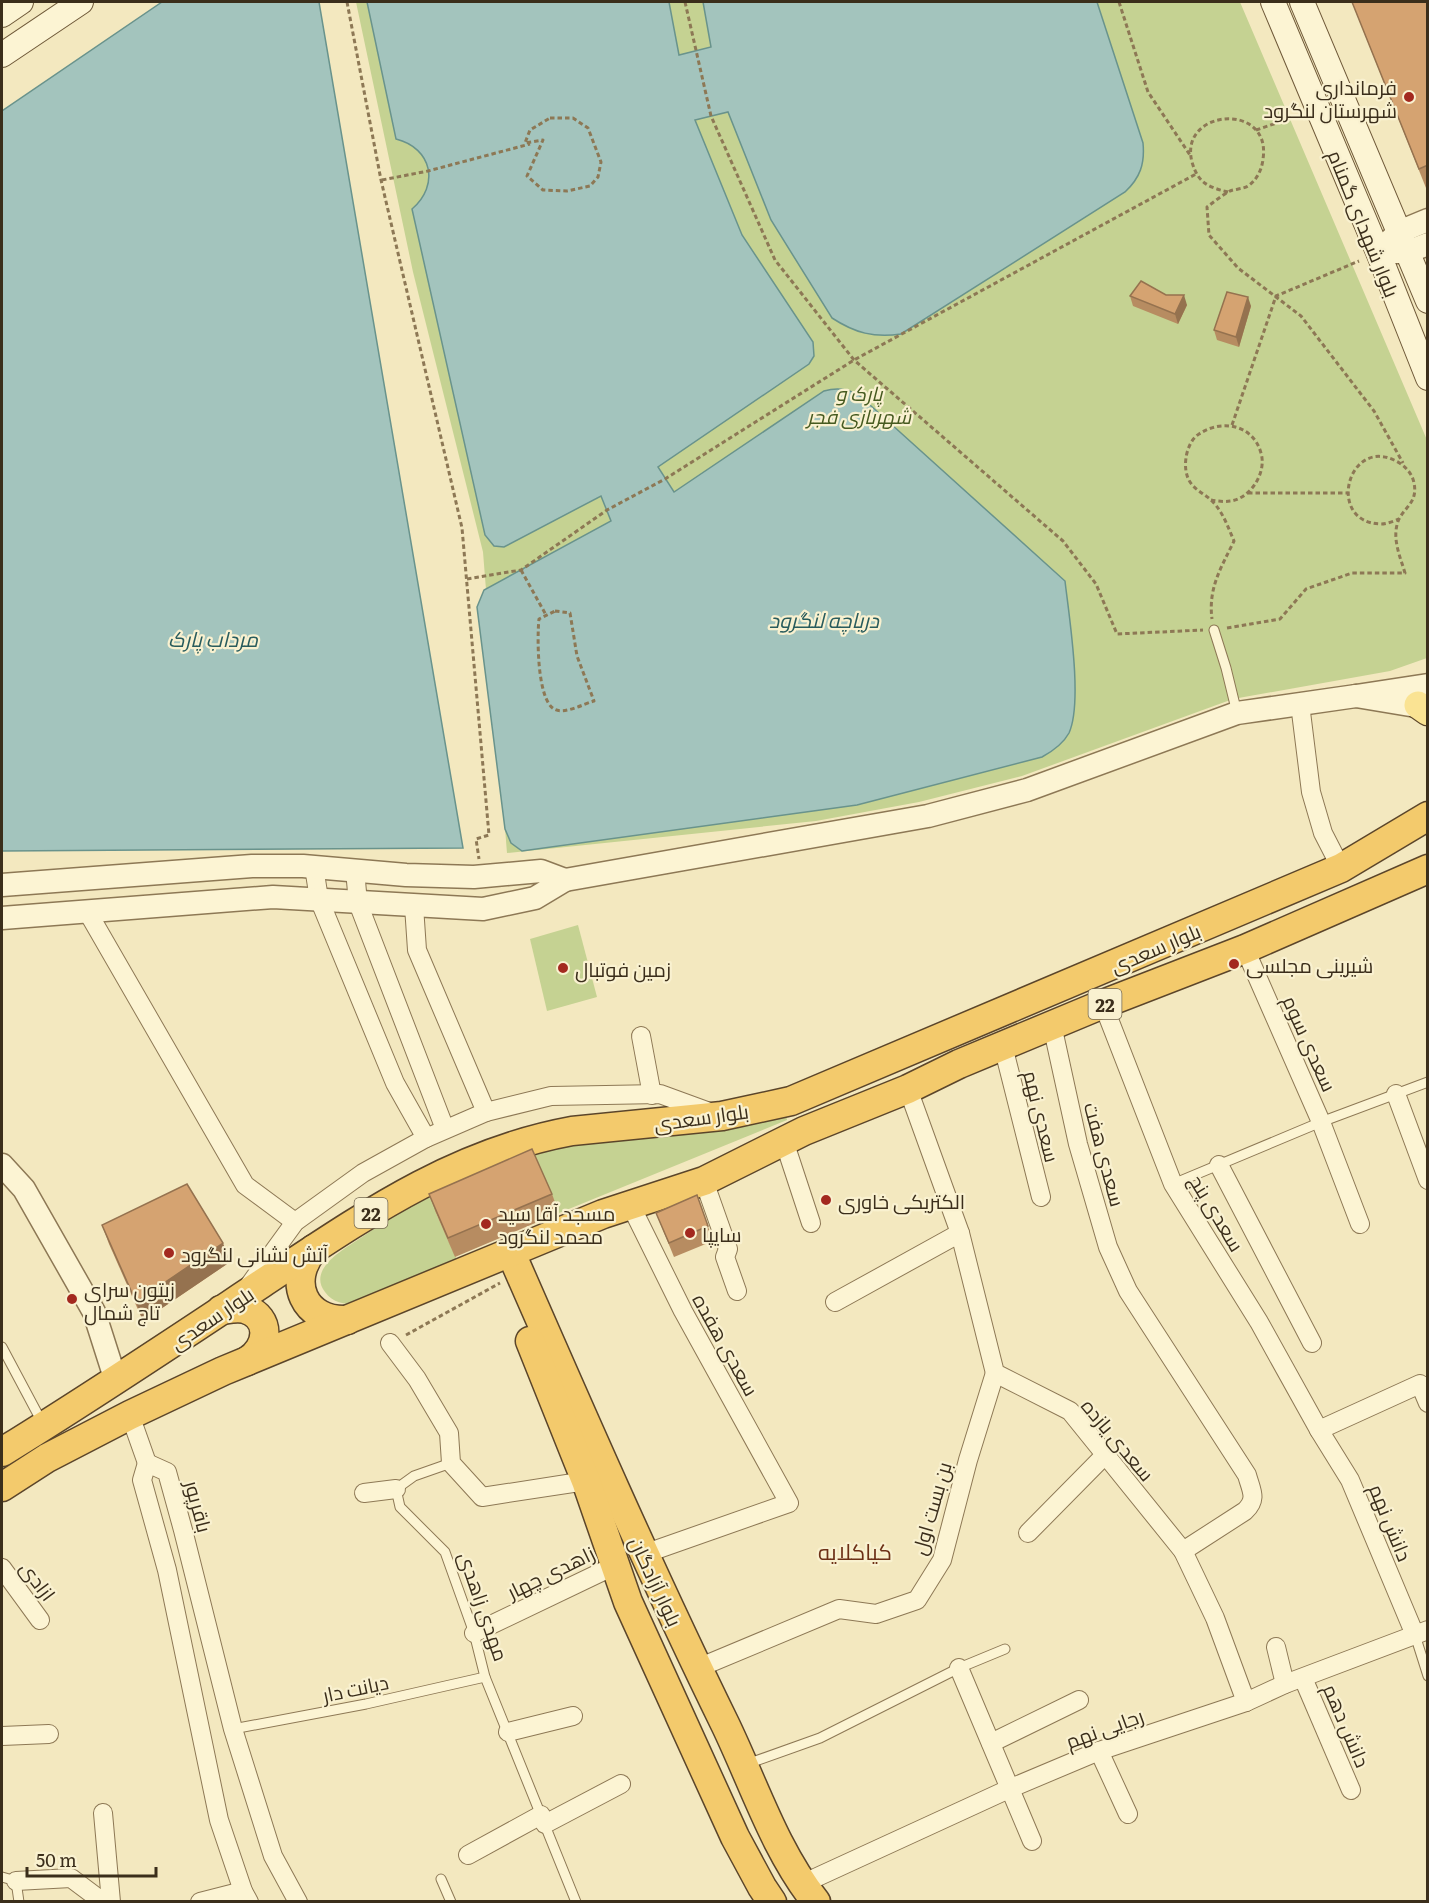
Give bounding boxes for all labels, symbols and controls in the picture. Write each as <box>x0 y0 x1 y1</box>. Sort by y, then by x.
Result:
place label: فرمانداری شهرستان لنگرود <box>1264 71 1397 124</box>
marker: فرمانداری شهرستان لنگرود <box>1402 90 1416 104</box>
street label: بلوار شهدای گمنام <box>1321 145 1408 302</box>
park label: پارک و شهربازی فجر <box>804 377 912 430</box>
water label: دریاچه لنگرود <box>769 603 880 635</box>
water label: مرداب پارک <box>168 622 258 654</box>
street label: بلوار سعدی <box>1105 915 1205 979</box>
place label: شیرینی مجلسی <box>1246 949 1373 979</box>
place label: زمین فوتبال <box>575 953 671 983</box>
marker: شیرینی مجلسی <box>1227 957 1241 971</box>
marker: زمین فوتبال <box>556 961 570 975</box>
road number: 22 <box>1088 989 1122 1019</box>
street label: سعدی سوم <box>1276 990 1346 1096</box>
street label: سعدی نهم <box>1016 1067 1069 1165</box>
street label: بلوار سعدی <box>652 1094 750 1138</box>
street label: سعدی هفت <box>1078 1098 1134 1210</box>
street label: سعدی پنج <box>1182 1168 1253 1257</box>
place label: الکتریکی خاوری <box>838 1185 965 1215</box>
marker: الکتریکی خاوری <box>819 1193 833 1207</box>
place label: مسجد آقا سید محمد لنگرود <box>498 1197 615 1250</box>
road number: 22 <box>354 1198 388 1228</box>
marker: مسجد آقا سید محمد لنگرود <box>479 1217 493 1231</box>
place label: سایپا <box>702 1218 742 1248</box>
marker: سایپا <box>683 1226 697 1240</box>
place label: آتش نشانی لنگرود <box>181 1238 329 1268</box>
marker: آتش نشانی لنگرود <box>162 1246 176 1260</box>
place label: زیتون سرای تاج شمال <box>84 1273 175 1327</box>
street label: بلوار سعدی <box>163 1278 259 1356</box>
street label: سعدی هفده <box>686 1287 768 1401</box>
marker: زیتون سرای تاج شمال <box>65 1292 79 1306</box>
street label: سعدی یازده <box>1075 1391 1163 1487</box>
street label: بن بست اول <box>902 1458 958 1558</box>
street label: باقرپور <box>178 1475 221 1536</box>
street label: دانش نهم <box>1362 1479 1421 1566</box>
street label: بلوار آزادگان <box>623 1531 691 1631</box>
district label: کیاکلایه <box>818 1534 892 1567</box>
street label: زاهدی چهار <box>500 1537 599 1606</box>
street label: مهدی زاهدی <box>452 1547 518 1665</box>
street label: ازادی <box>14 1554 64 1606</box>
street label: دیانت دار <box>318 1665 391 1709</box>
street label: دانش دهم <box>1316 1679 1379 1772</box>
street label: رجایی نهم <box>1061 1699 1148 1756</box>
scale bar <box>27 1840 156 1878</box>
text: 50 m <box>36 1846 77 1873</box>

